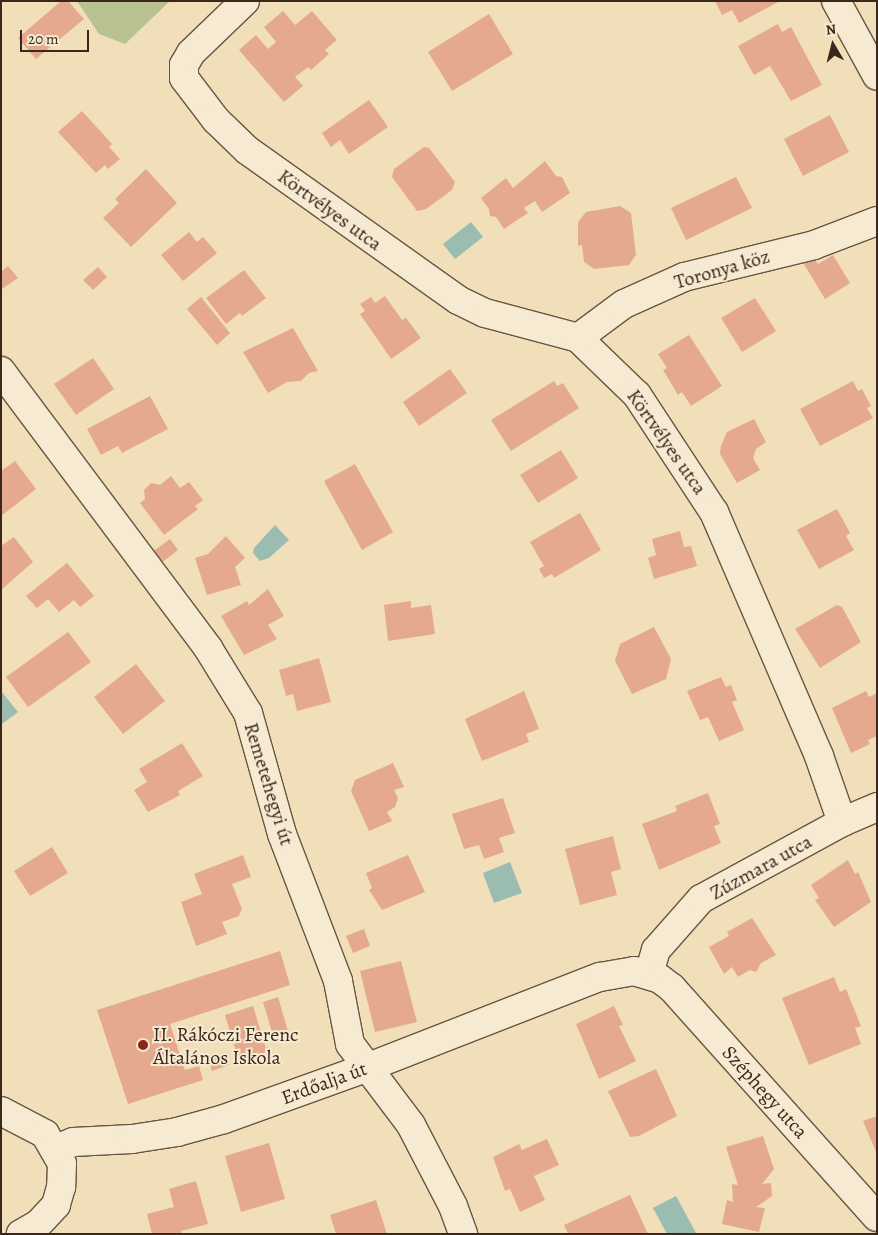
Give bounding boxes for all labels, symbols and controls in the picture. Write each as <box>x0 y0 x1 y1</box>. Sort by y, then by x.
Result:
scale bar <box>22 20 91 52</box>
north arrow <box>808 20 858 70</box>
text: N <box>824 20 837 40</box>
text: 20 m <box>28 29 59 49</box>
street label: Körtvélyes utca <box>273 164 387 256</box>
street label: Toronya köz <box>671 244 773 294</box>
street label: Körtvélyes utca <box>622 385 712 499</box>
street label: Remetehegyi út <box>239 720 299 848</box>
street label: Zúzmara utca <box>706 829 816 905</box>
place label: II. Rákóczi Ferenc Általános Iskola <box>153 1022 299 1069</box>
marker: II. Rákóczi Ferenc Általános Iskola <box>137 1039 149 1051</box>
street label: Széphegy utca <box>717 1041 813 1143</box>
street label: Erdőalja út <box>278 1056 370 1110</box>

